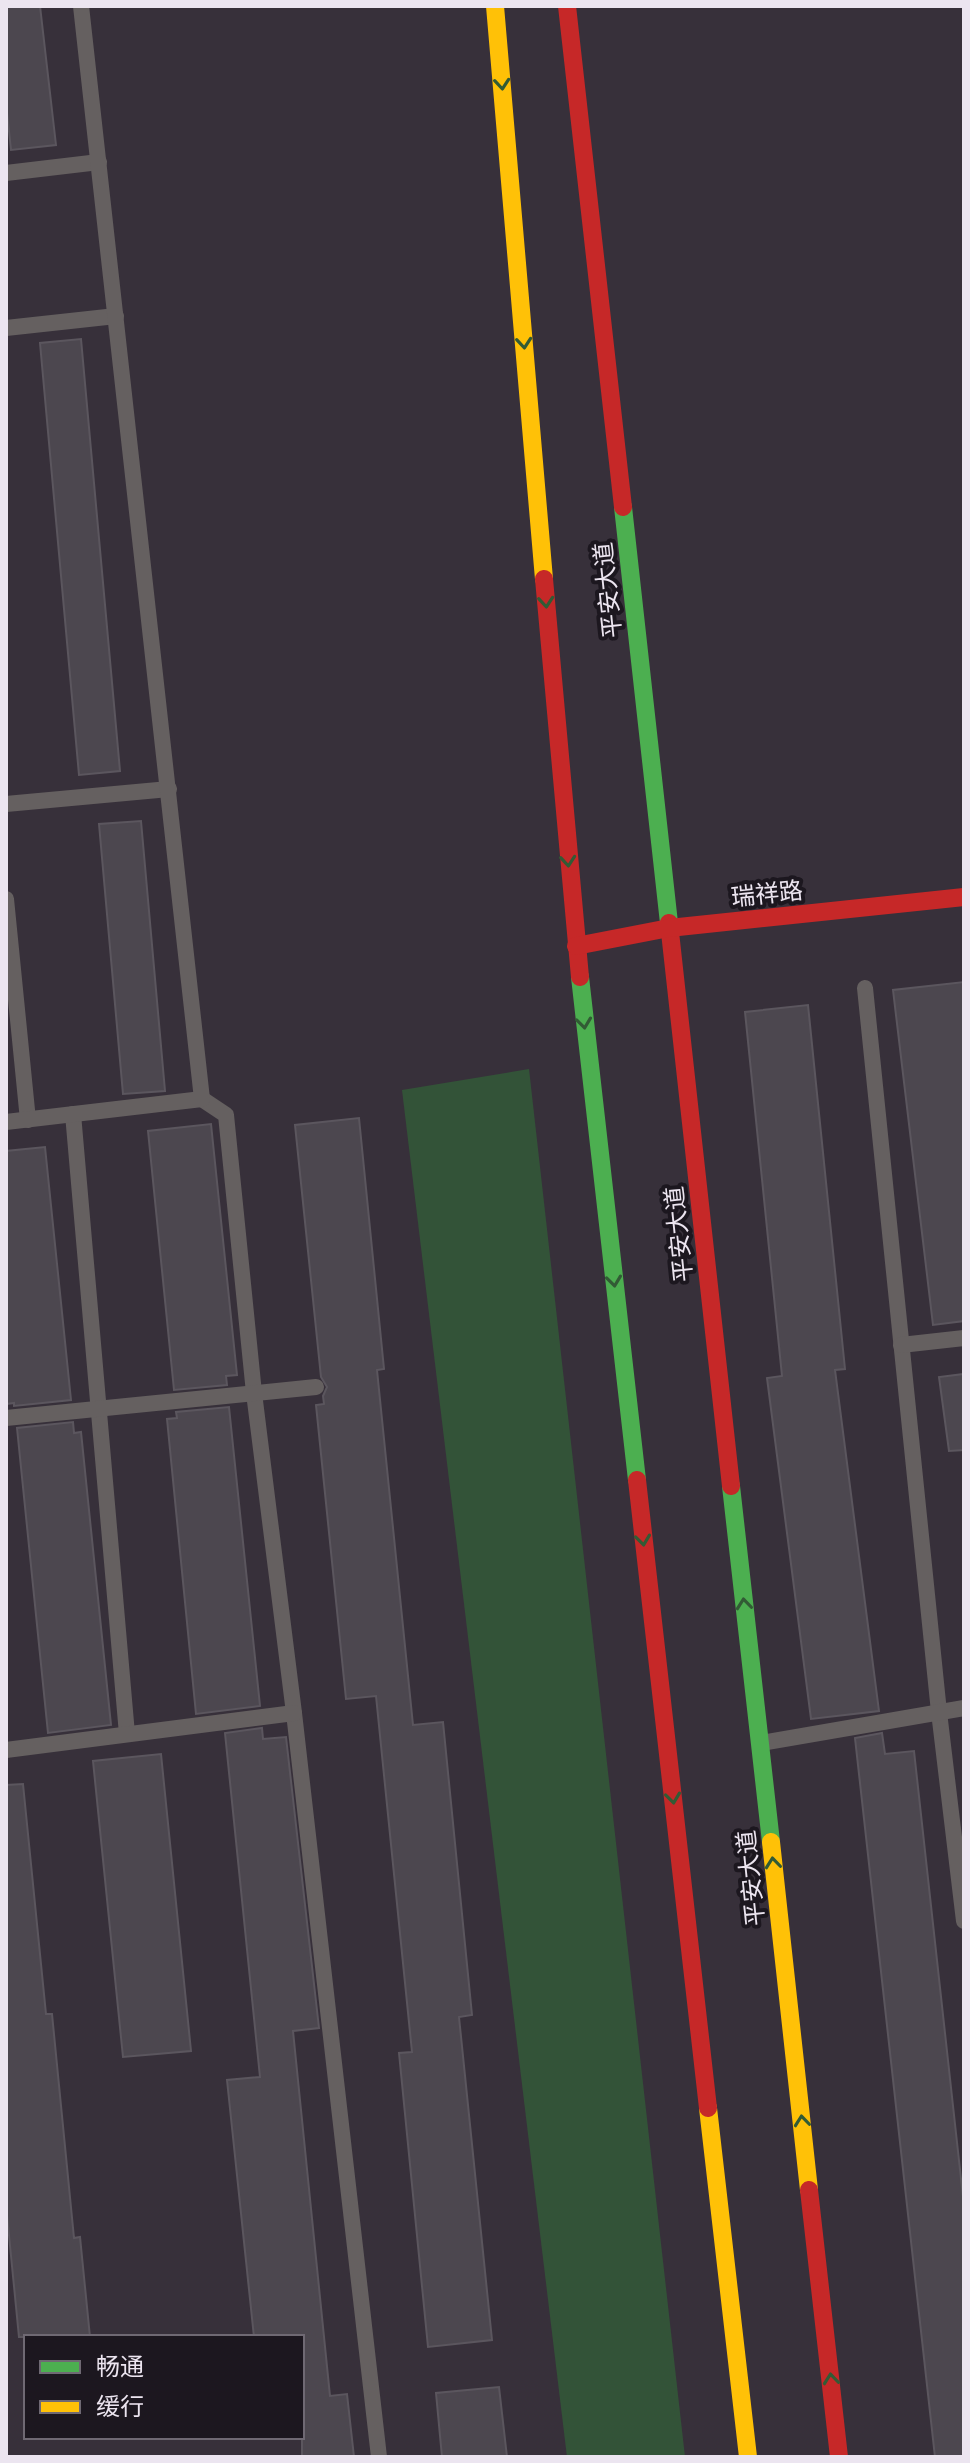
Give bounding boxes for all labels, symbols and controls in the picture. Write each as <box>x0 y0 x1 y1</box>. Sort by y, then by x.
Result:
one-way arrow <box>493 78 510 91</box>
one-way arrow <box>515 337 532 350</box>
street label: 平安大道 <box>590 540 630 639</box>
one-way arrow <box>537 596 554 609</box>
one-way arrow <box>560 855 577 868</box>
street label: 瑞祥路 <box>730 877 805 915</box>
one-way arrow <box>576 1017 593 1030</box>
street label: 平安大道 <box>661 1184 701 1283</box>
one-way arrow <box>605 1275 622 1288</box>
one-way arrow <box>635 1534 652 1547</box>
one-way arrow <box>736 1597 753 1610</box>
one-way arrow <box>664 1792 681 1805</box>
street label: 平安大道 <box>733 1828 773 1927</box>
one-way arrow <box>765 1856 782 1869</box>
one-way arrow <box>794 2114 811 2128</box>
legend <box>24 2335 304 2439</box>
text: 畅通 <box>96 2354 144 2384</box>
one-way arrow <box>822 2373 839 2386</box>
text: 缓行 <box>96 2394 144 2424</box>

